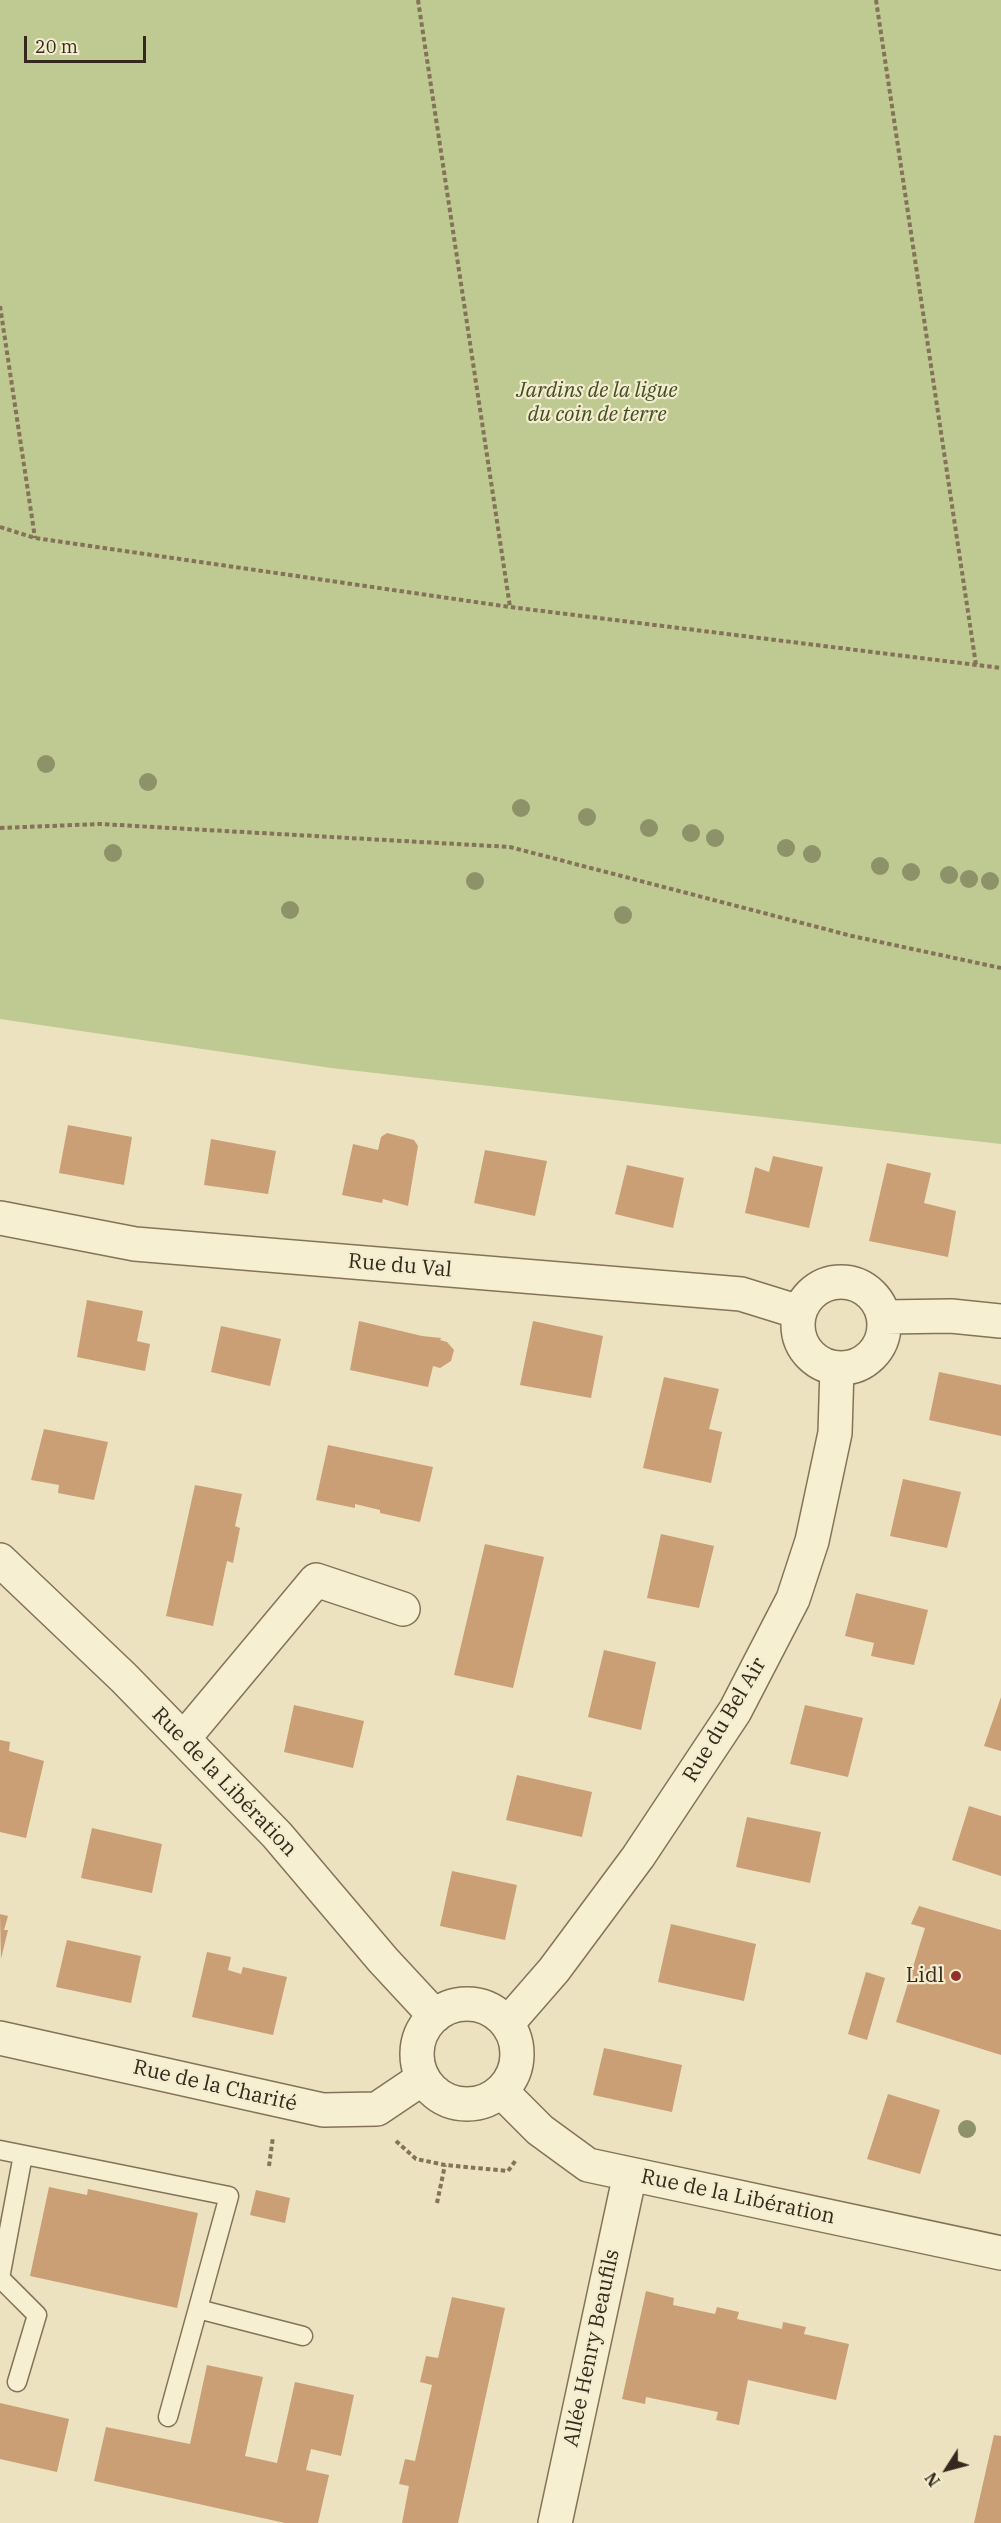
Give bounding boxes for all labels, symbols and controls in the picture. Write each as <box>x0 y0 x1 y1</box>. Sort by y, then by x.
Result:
scale bar <box>27 24 148 62</box>
text: 20 m <box>35 35 78 58</box>
park label: Jardins de la ligue du coin de terre <box>516 378 678 428</box>
street label: Rue du Val <box>347 1249 453 1283</box>
street label: Rue du Bel Air <box>678 1653 772 1787</box>
street label: Rue de la Libération <box>146 1702 302 1862</box>
place label: Lidl <box>906 1963 944 1989</box>
marker: Lidl <box>949 1969 963 1983</box>
street label: Rue de la Charité <box>131 2055 299 2117</box>
street label: Rue de la Libération <box>639 2164 837 2230</box>
street label: Allée Henry Beaufils <box>559 2247 625 2449</box>
north arrow <box>917 2439 977 2499</box>
text: N <box>921 2469 944 2491</box>

